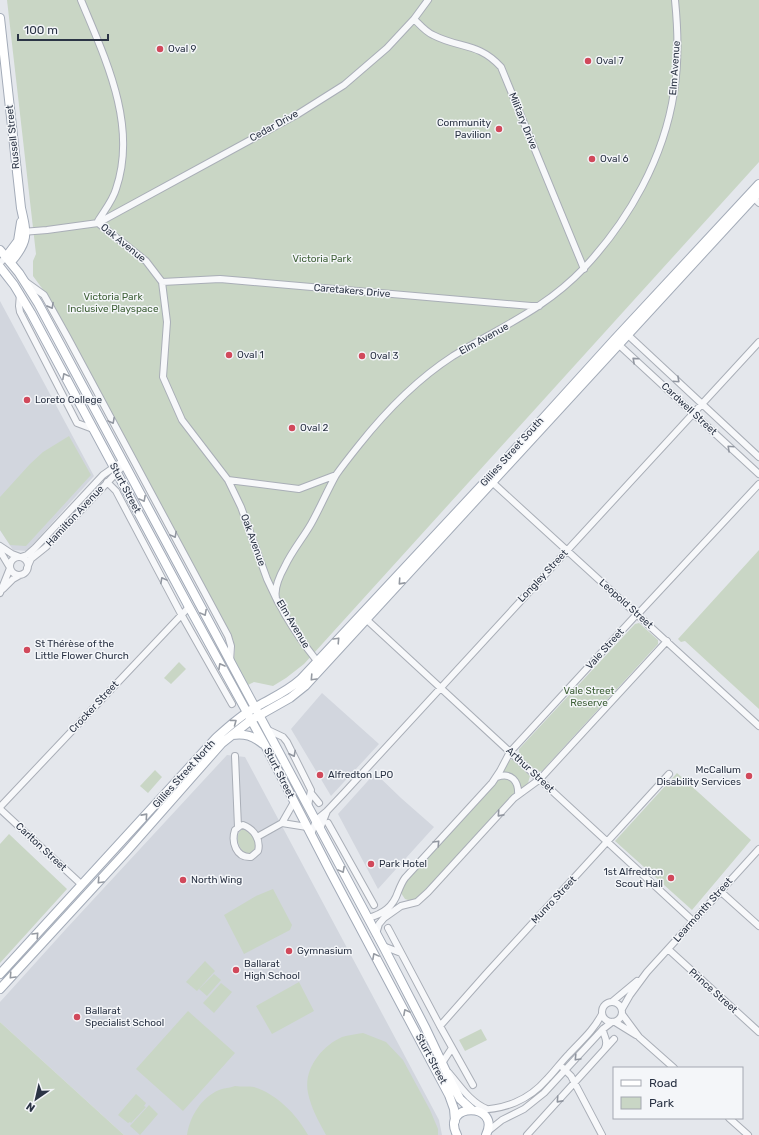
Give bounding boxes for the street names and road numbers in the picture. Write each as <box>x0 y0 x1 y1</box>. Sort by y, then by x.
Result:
street label: Elm Avenue <box>667 40 683 96</box>
street label: Military Drive <box>506 91 540 152</box>
street label: Russell Street <box>4 104 22 170</box>
street label: Cedar Drive <box>248 108 301 144</box>
street label: Oak Avenue <box>98 221 148 265</box>
street label: Caretakers Drive <box>313 282 391 300</box>
street label: Elm Avenue <box>457 320 511 357</box>
street label: Cardwell Street <box>659 380 719 438</box>
street label: Gillies Street South <box>478 415 546 489</box>
street label: Sturt Street <box>107 461 143 515</box>
street label: Hamilton Avenue <box>44 483 107 549</box>
street label: Oak Avenue <box>238 512 268 568</box>
street label: Longley Street <box>516 547 571 605</box>
street label: Leopold Street <box>597 577 655 631</box>
street label: Elm Avenue <box>274 598 312 651</box>
street label: Vale Street <box>584 626 627 672</box>
street label: Crocker Street <box>67 678 121 736</box>
street label: Gillies Street North <box>150 737 218 811</box>
street label: Arthur Street <box>503 745 557 795</box>
street label: Sturt Street <box>261 746 297 800</box>
street label: Carlton Street <box>13 820 69 874</box>
street label: Munro Street <box>529 874 579 926</box>
street label: Learmonth Street <box>671 875 735 945</box>
street label: Prince Street <box>686 966 740 1016</box>
street label: Sturt Street <box>413 1032 449 1086</box>

